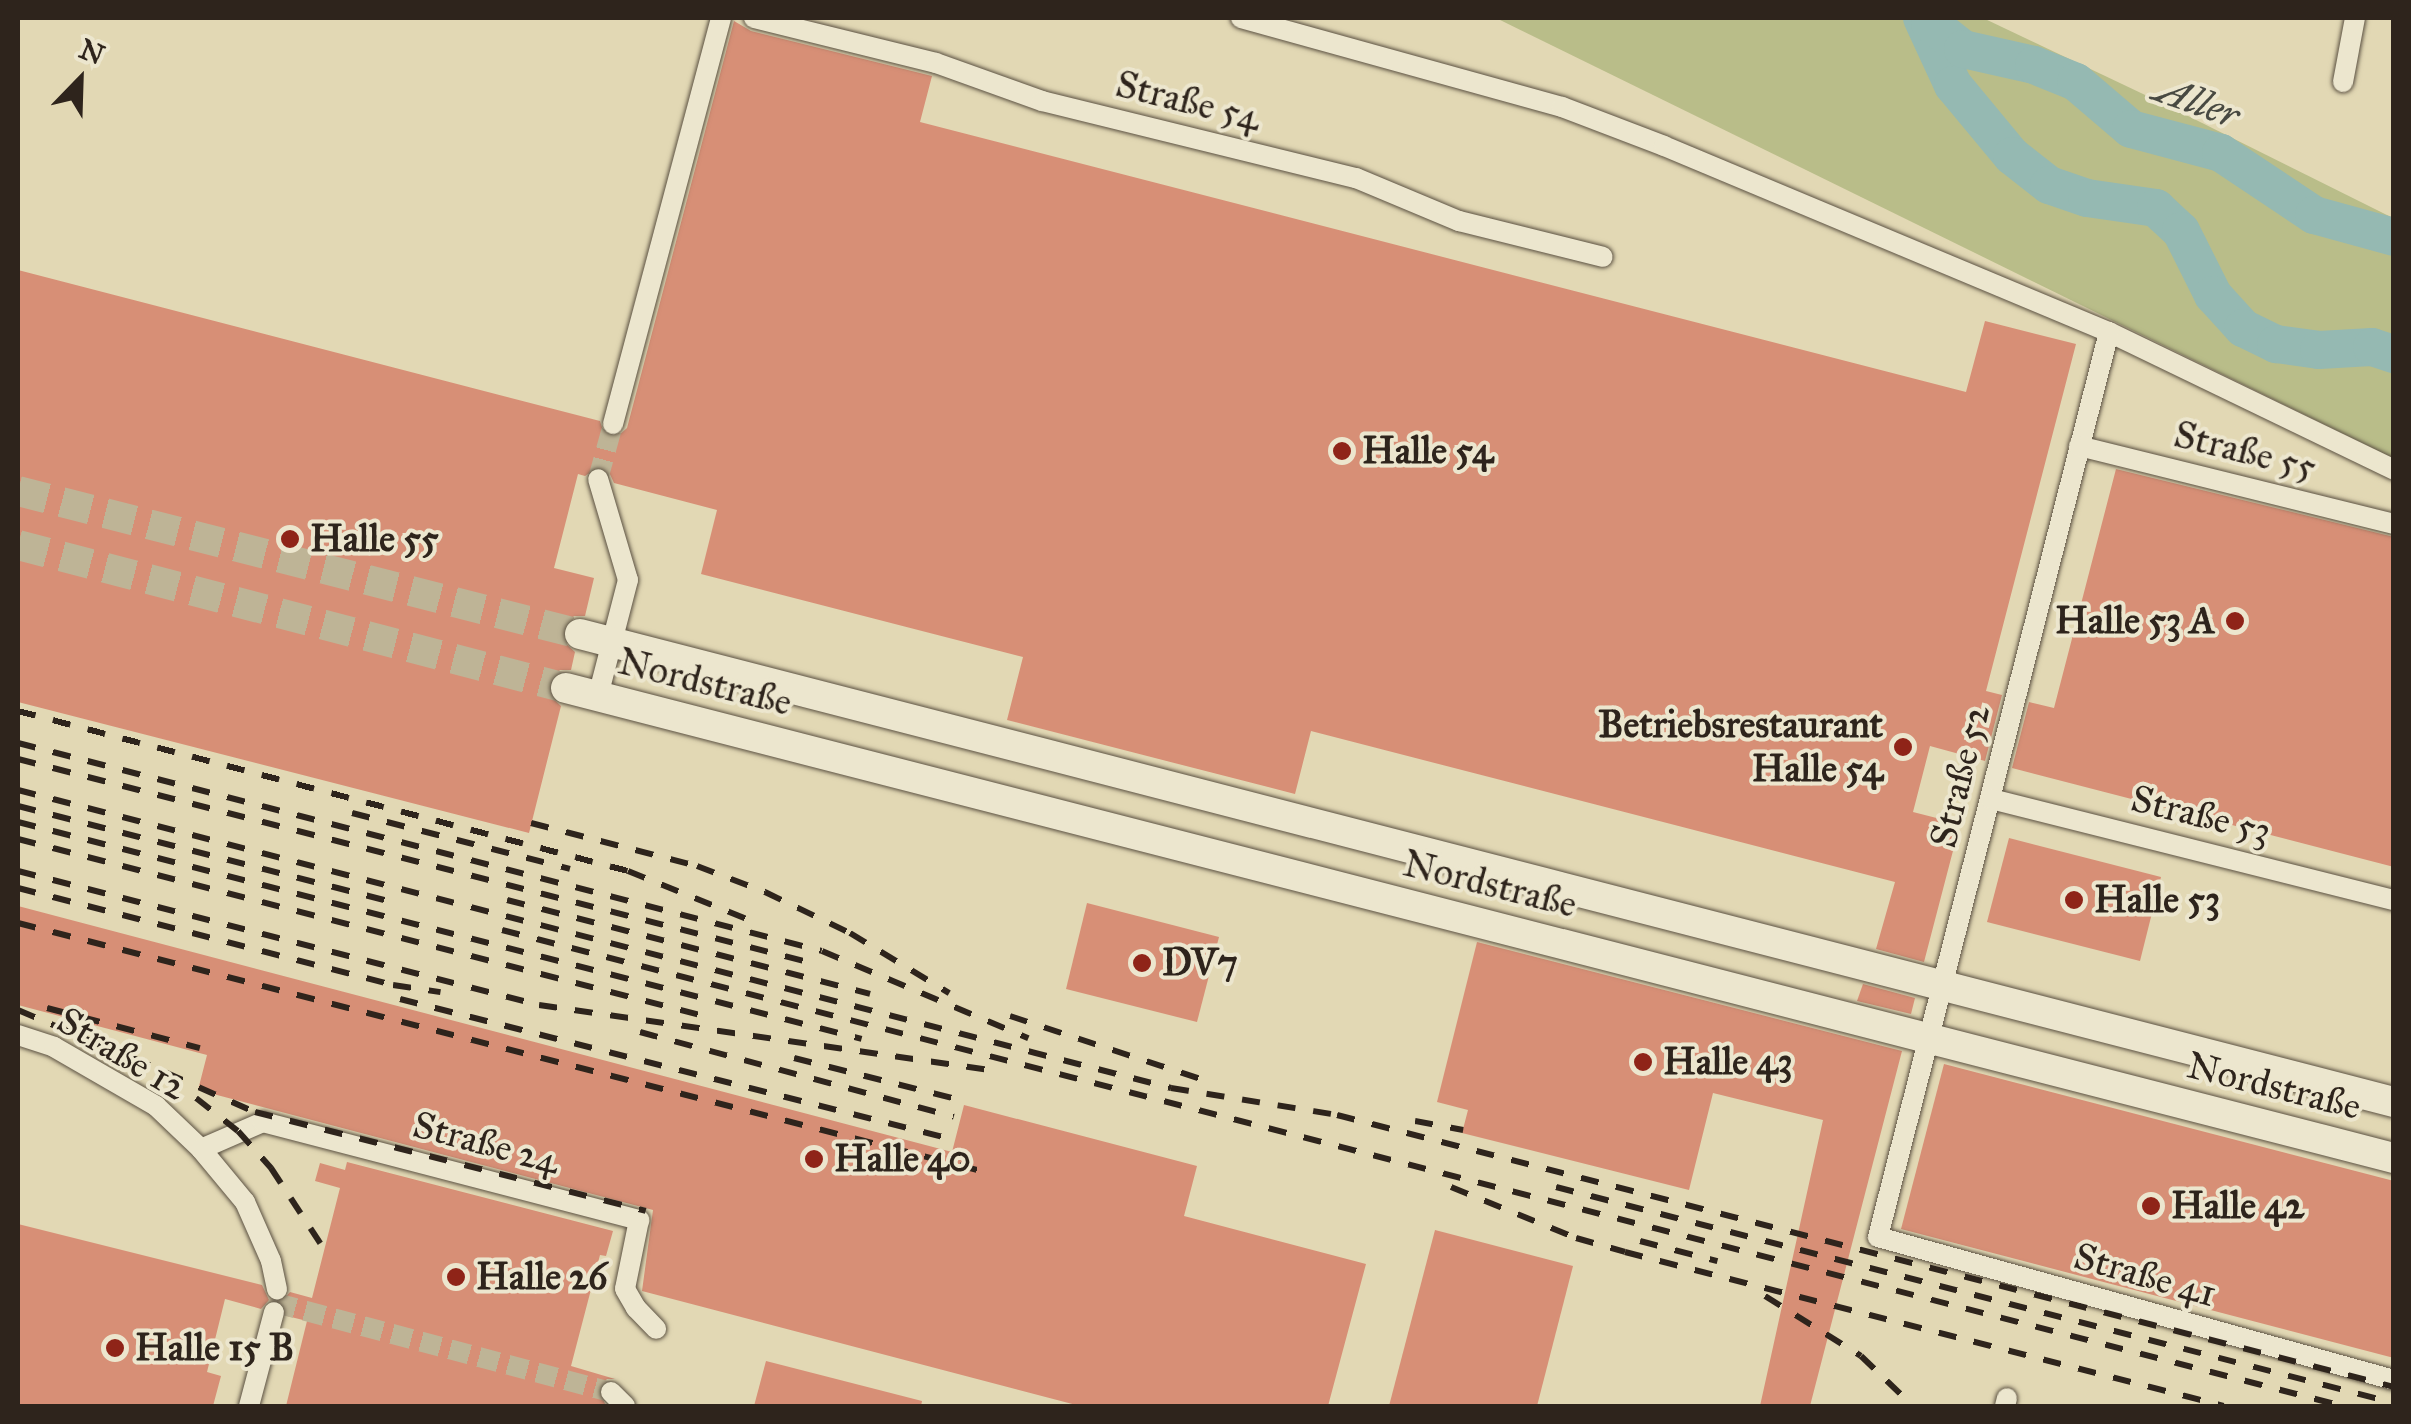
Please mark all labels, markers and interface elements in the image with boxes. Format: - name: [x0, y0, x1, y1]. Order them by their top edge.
- north arrow: [30, 30, 130, 130]
- text: N: [74, 31, 110, 73]
- street label: Straße 54: [1111, 61, 1265, 141]
- water label: Aller: [2148, 65, 2246, 139]
- street label: Straße 55: [2169, 411, 2321, 491]
- place label: Halle 54: [1362, 428, 1493, 474]
- marker: Halle 54: [1331, 440, 1353, 462]
- place label: Halle 55: [310, 516, 439, 562]
- marker: Halle 55: [279, 528, 301, 550]
- place label: Halle 53 A: [2055, 598, 2215, 644]
- marker: Halle 53 A: [2224, 610, 2246, 632]
- street label: Nordstraße: [614, 638, 796, 726]
- street label: Straße 52: [1920, 700, 2000, 852]
- place label: Betriebsrestaurant Halle 54: [1598, 702, 1883, 792]
- marker: Betriebsrestaurant Halle 54: [1892, 736, 1914, 758]
- street label: Straße 53: [2127, 776, 2275, 854]
- street label: Nordstraße: [1399, 840, 1581, 928]
- place label: Halle 53: [2094, 877, 2220, 923]
- marker: Halle 53: [2063, 889, 2085, 911]
- place label: DV7: [1162, 940, 1238, 986]
- marker: DV7: [1131, 952, 1153, 974]
- street label: Straße 12: [49, 998, 195, 1110]
- place label: Halle 43: [1663, 1039, 1793, 1085]
- street label: Nordstraße: [2183, 1042, 2365, 1130]
- marker: Halle 43: [1632, 1051, 1654, 1073]
- street label: Straße 24: [408, 1102, 564, 1184]
- place label: Halle 40: [834, 1136, 971, 1182]
- marker: Halle 40: [803, 1148, 825, 1170]
- place label: Halle 42: [2171, 1183, 2304, 1229]
- marker: Halle 42: [2140, 1195, 2162, 1217]
- street label: Straße 41: [2069, 1233, 2221, 1317]
- place label: Halle 26: [476, 1254, 608, 1300]
- marker: Halle 26: [445, 1266, 467, 1288]
- place label: Halle 15 B: [135, 1325, 294, 1371]
- marker: Halle 15 B: [104, 1337, 126, 1359]

